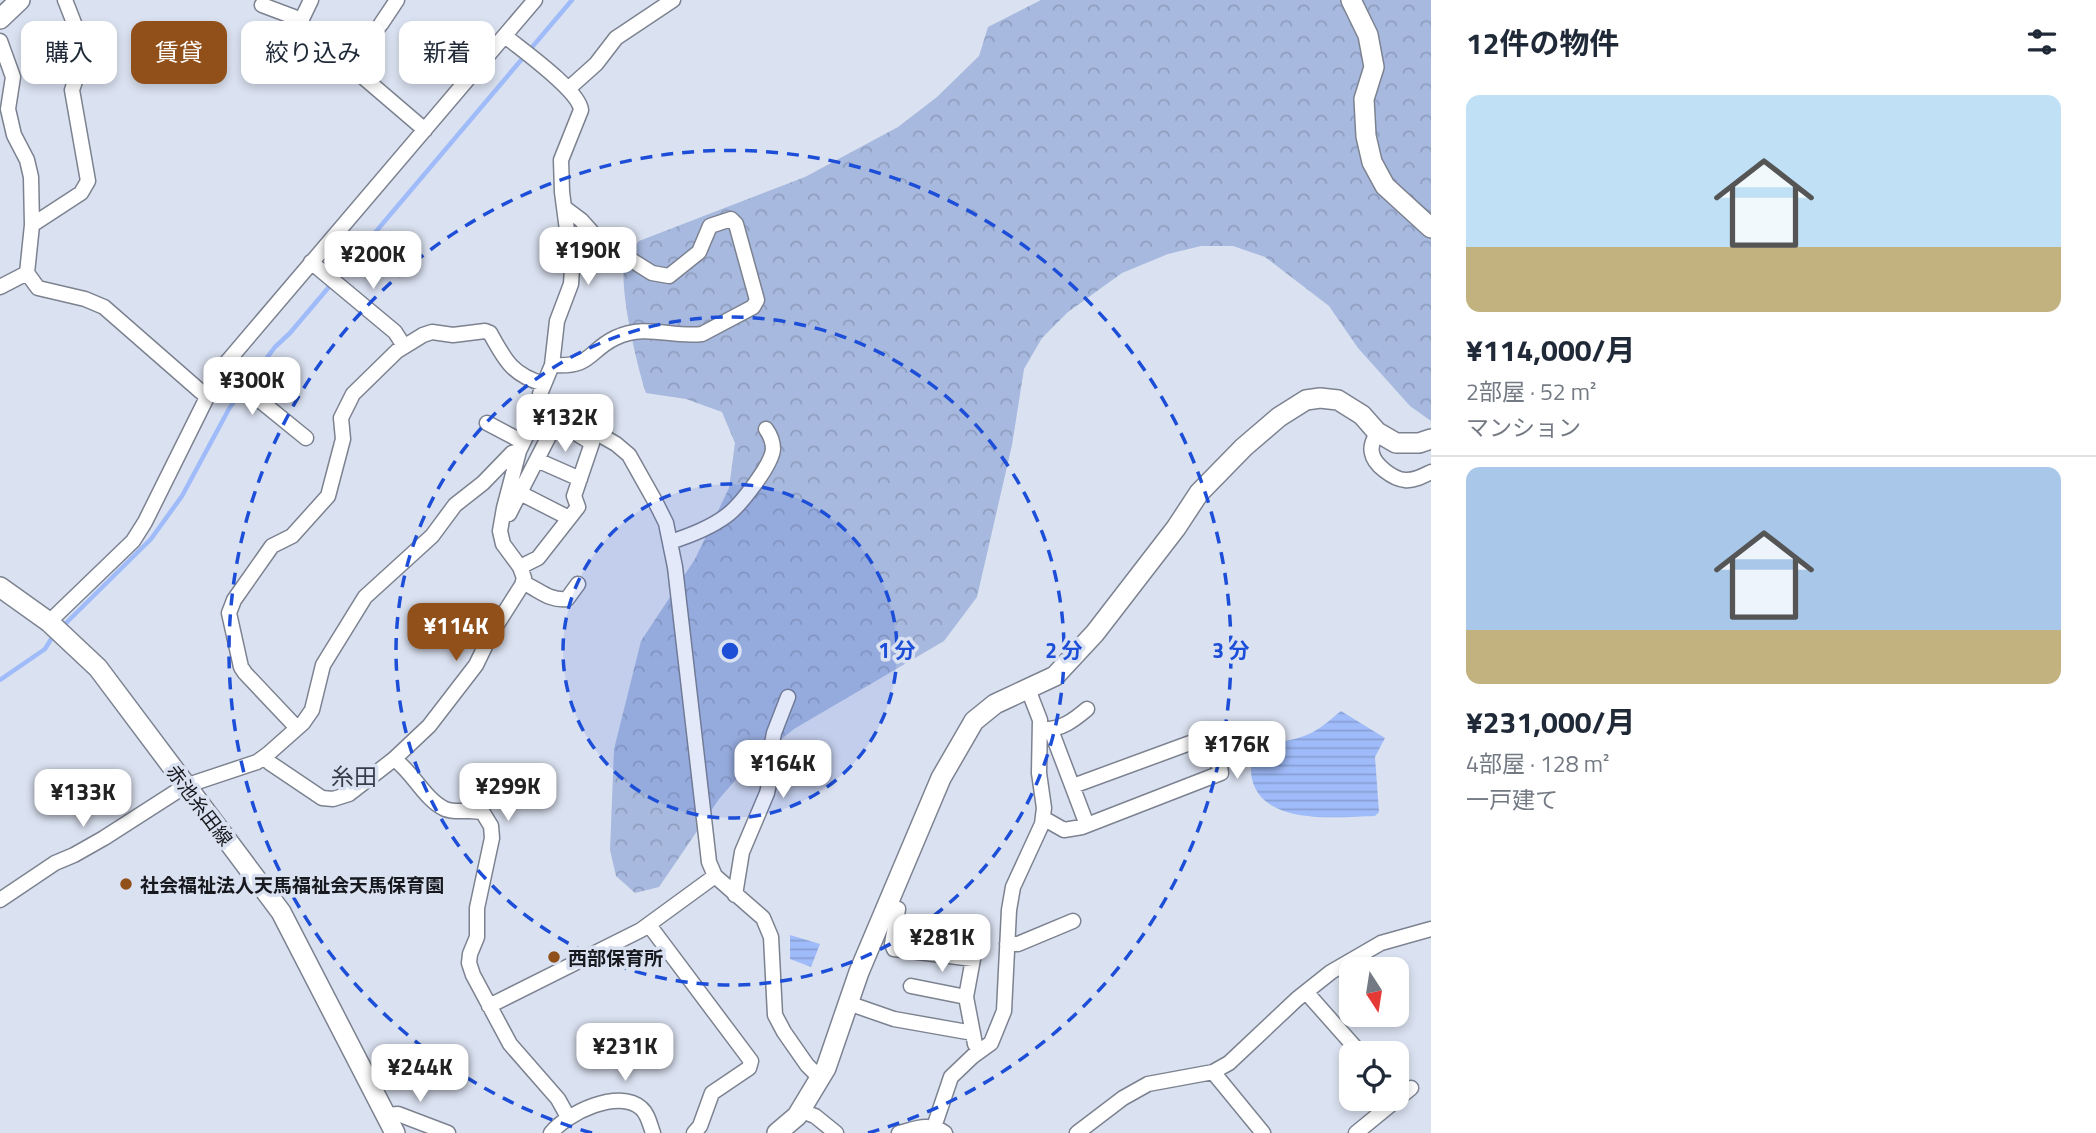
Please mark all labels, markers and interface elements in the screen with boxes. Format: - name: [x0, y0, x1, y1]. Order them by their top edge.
- text: 12件の物件: [1466, 20, 1620, 66]
- chip: 購入: [21, 21, 117, 84]
- chip: 賃貸: [131, 21, 227, 84]
- chip: 絞り込み: [241, 21, 385, 84]
- chip: 新着: [399, 21, 495, 84]
- icon: filters: [2023, 23, 2061, 61]
- icon: home: [1701, 140, 1827, 266]
- pin: ¥190K: [539, 228, 637, 287]
- pin: ¥200K: [324, 232, 422, 291]
- text: ¥190K: [555, 232, 621, 267]
- text: ¥200K: [340, 236, 406, 271]
- text: ¥114,000/月: [1466, 327, 1635, 373]
- pin: ¥300K: [203, 358, 301, 417]
- text: ¥300K: [219, 362, 285, 397]
- text: 2部屋 · 52 m²: [1466, 374, 1596, 409]
- pin: ¥132K: [516, 394, 614, 454]
- text: ¥132K: [532, 399, 598, 434]
- text: マンション: [1466, 410, 1581, 445]
- icon: home: [1701, 512, 1827, 638]
- pin: ¥114K: [407, 604, 505, 663]
- text: ¥114K: [423, 608, 489, 643]
- text: 1 分: [878, 634, 916, 666]
- text: 2 分: [1045, 634, 1083, 666]
- text: 3 分: [1212, 634, 1250, 666]
- centre of rings: [718, 639, 742, 663]
- text: ¥231,000/月: [1466, 699, 1635, 745]
- pin: ¥176K: [1188, 722, 1286, 781]
- text: ¥176K: [1204, 726, 1270, 761]
- pin: ¥164K: [734, 740, 832, 800]
- text: ¥164K: [750, 745, 816, 780]
- text: 4部屋 · 128 m²: [1466, 746, 1609, 781]
- street label: 赤池糸田線: [160, 758, 240, 852]
- district label: 糸田: [331, 759, 377, 794]
- pin: ¥299K: [459, 764, 557, 823]
- text: ¥299K: [475, 768, 541, 803]
- pin: ¥133K: [34, 770, 132, 829]
- text: ¥133K: [50, 774, 116, 809]
- text: 一戸建て: [1466, 782, 1558, 817]
- place label: 社会福祉法人天馬福祉会天馬保育園: [140, 870, 444, 899]
- marker: 社会福祉法人天馬福祉会天馬保育園: [118, 876, 134, 892]
- pin: ¥281K: [893, 914, 991, 974]
- text: ¥281K: [909, 919, 975, 954]
- place label: 西部保育所: [568, 943, 663, 972]
- marker: 西部保育所: [546, 949, 562, 965]
- north arrow: [1339, 957, 1409, 1027]
- map controls: [1339, 957, 1409, 1111]
- pin: ¥231K: [576, 1024, 674, 1083]
- text: ¥231K: [592, 1028, 658, 1063]
- button: locate: [1339, 1041, 1409, 1111]
- pin: ¥244K: [371, 1044, 469, 1104]
- text: ¥244K: [387, 1049, 453, 1084]

